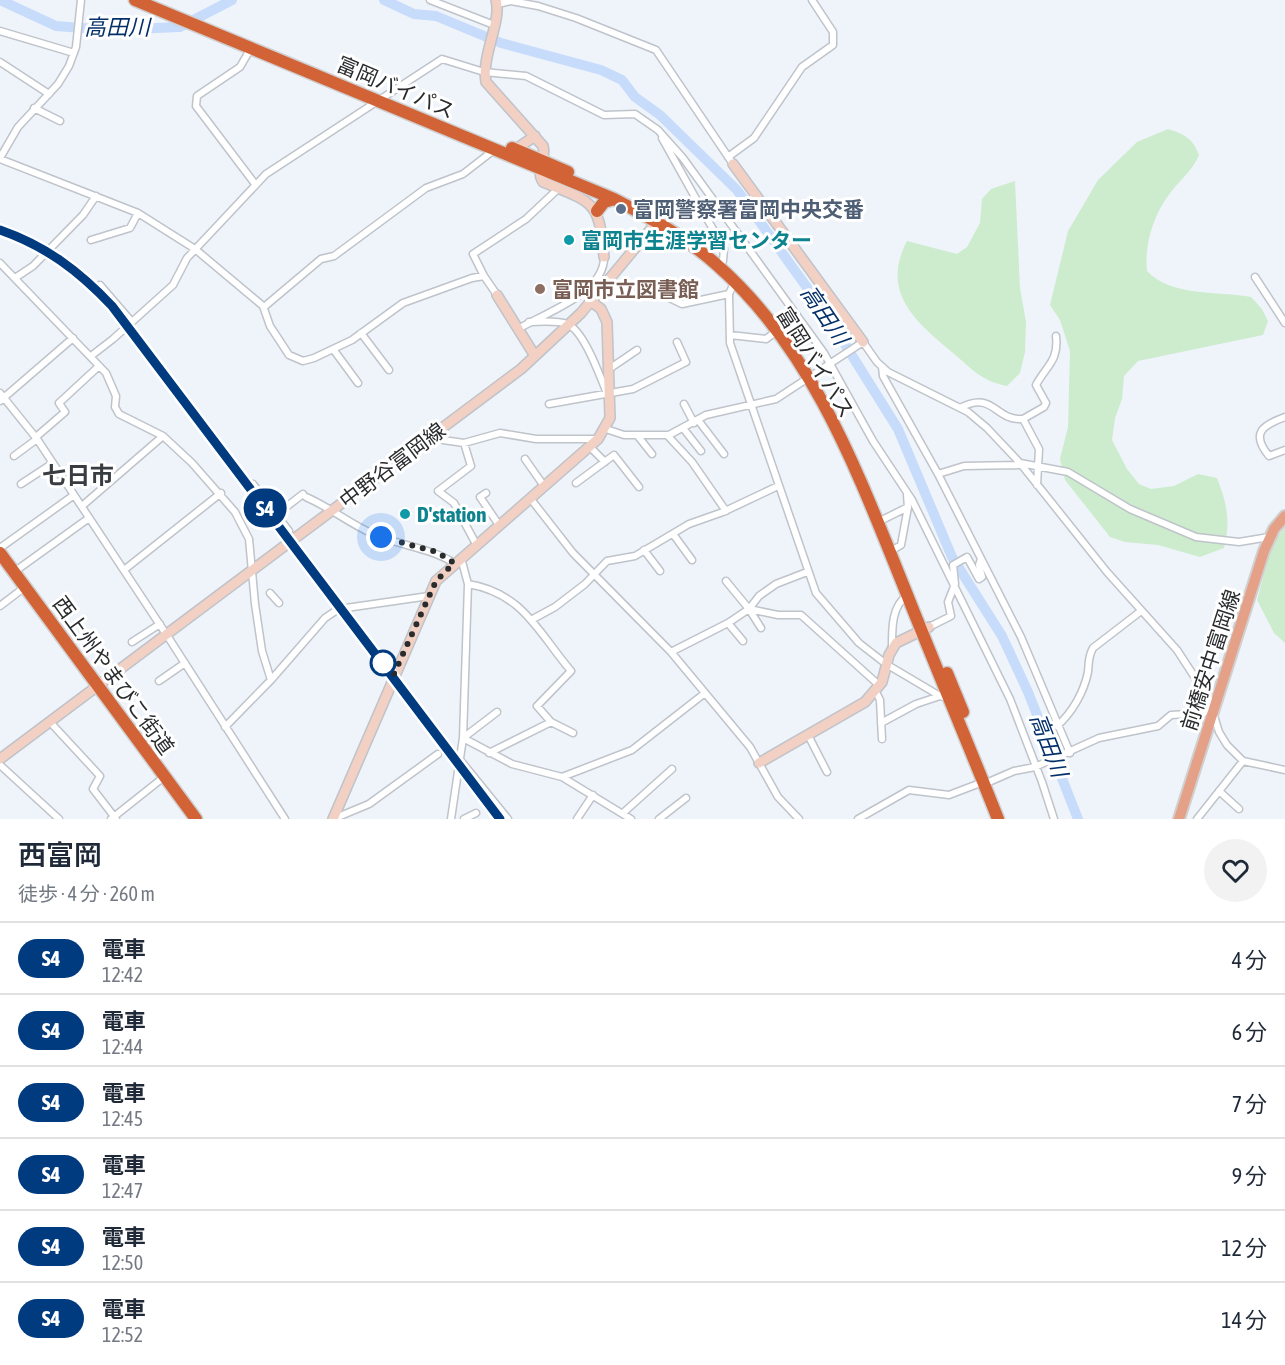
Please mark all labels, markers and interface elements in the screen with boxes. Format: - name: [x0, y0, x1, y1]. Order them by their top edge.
- water label: 高田川: [84, 14, 152, 40]
- street label: 富岡バイパス: [334, 51, 458, 123]
- place label: 富岡警察署富岡中央交番: [633, 197, 864, 221]
- marker: 富岡警察署富岡中央交番: [614, 202, 628, 216]
- place label: 富岡市生涯学習センター: [581, 228, 812, 252]
- marker: 富岡市生涯学習センター: [562, 233, 576, 247]
- place label: 富岡市立図書館: [552, 277, 699, 301]
- water label: 高田川: [796, 280, 855, 351]
- marker: 富岡市立図書館: [533, 282, 547, 296]
- street label: 富岡バイパス: [773, 302, 859, 422]
- street label: 中野谷富岡線: [334, 418, 450, 512]
- district label: 七日市: [42, 462, 114, 489]
- line badge: S4: [238, 488, 292, 528]
- text: S4: [256, 496, 274, 520]
- place label: D'station: [417, 502, 486, 526]
- marker: D'station: [398, 507, 412, 521]
- your location: [366, 522, 396, 552]
- street label: 前橋安中富岡線: [1176, 586, 1244, 734]
- street label: 西上州やまびこ街道: [49, 591, 179, 759]
- unlabelled marker: [370, 650, 396, 676]
- water label: 高田川: [1025, 710, 1074, 782]
- text: 西富岡: [18, 839, 102, 871]
- button: heart: [1204, 839, 1267, 902]
- text: 徒歩 · 4 分 · 260 m: [18, 882, 155, 905]
- text: 電車: [102, 936, 146, 962]
- text: S4: [42, 946, 60, 970]
- text: 4 分: [1232, 947, 1267, 973]
- text: 12:42: [102, 963, 143, 986]
- text: 電車: [102, 1008, 146, 1034]
- text: S4: [42, 1018, 60, 1042]
- text: 6 分: [1232, 1019, 1267, 1045]
- text: 12:44: [102, 1035, 143, 1058]
- text: 電車: [102, 1080, 146, 1106]
- text: S4: [42, 1090, 60, 1114]
- text: 7 分: [1232, 1091, 1267, 1117]
- text: 12:45: [102, 1107, 143, 1130]
- text: 電車: [102, 1152, 146, 1178]
- text: S4: [42, 1162, 60, 1186]
- text: 9 分: [1232, 1163, 1267, 1189]
- text: 12:47: [102, 1179, 143, 1202]
- text: 電車: [102, 1224, 146, 1250]
- text: S4: [42, 1234, 60, 1258]
- text: 12 分: [1221, 1235, 1267, 1261]
- text: 12:50: [102, 1251, 143, 1274]
- text: 電車: [102, 1296, 146, 1322]
- text: S4: [42, 1306, 60, 1330]
- text: 14 分: [1221, 1307, 1267, 1333]
- text: 12:52: [102, 1323, 143, 1346]

